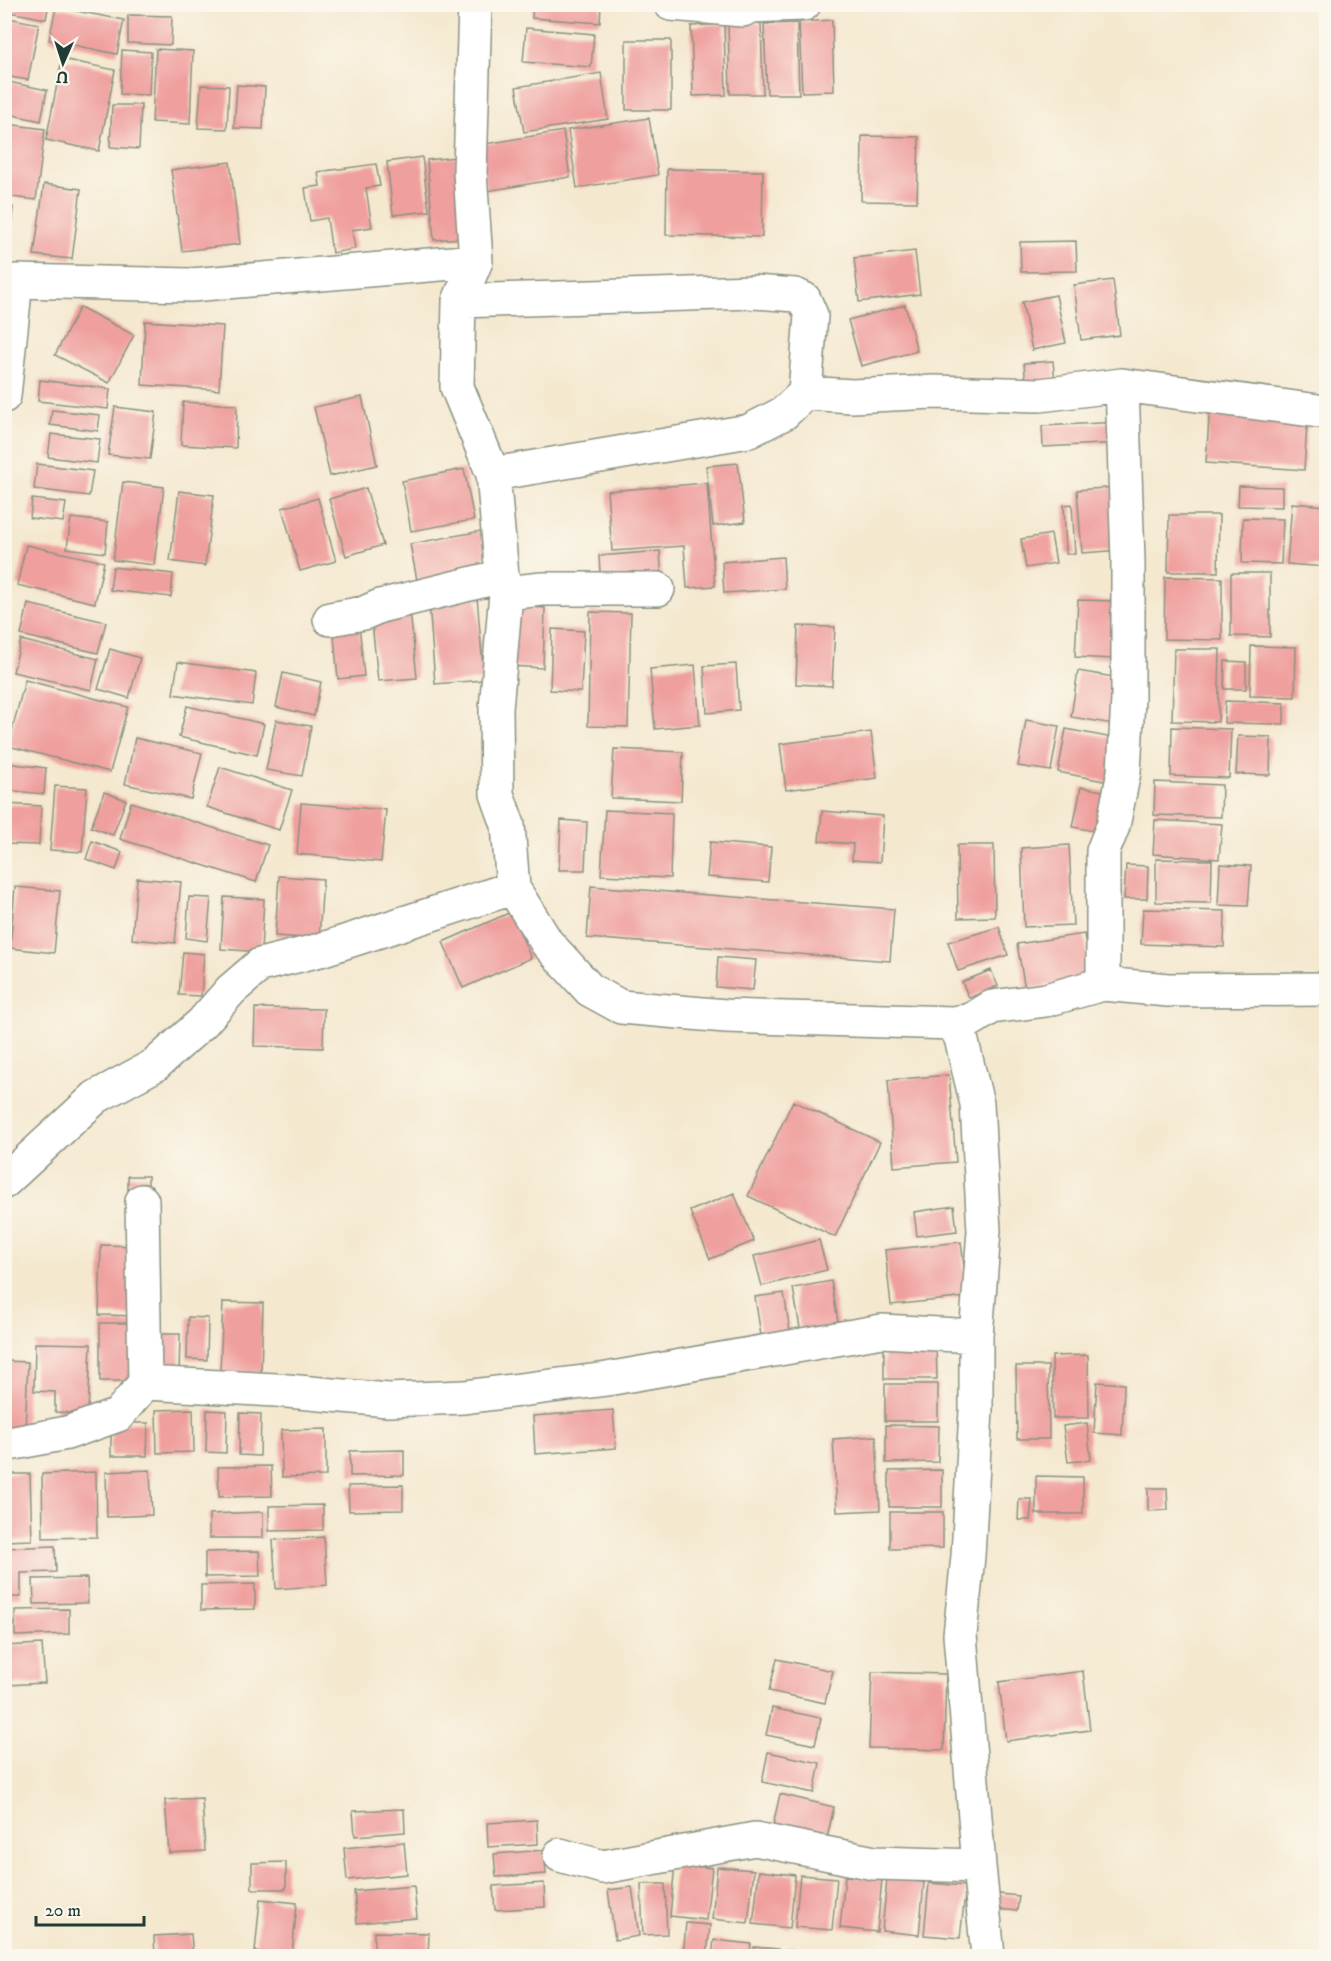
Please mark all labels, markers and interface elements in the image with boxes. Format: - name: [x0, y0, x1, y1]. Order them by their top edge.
- north arrow: [33, 33, 93, 93]
- text: U: [55, 67, 69, 87]
- scale bar: [36, 1889, 144, 1927]
- text: 20 m: [45, 1900, 81, 1922]

